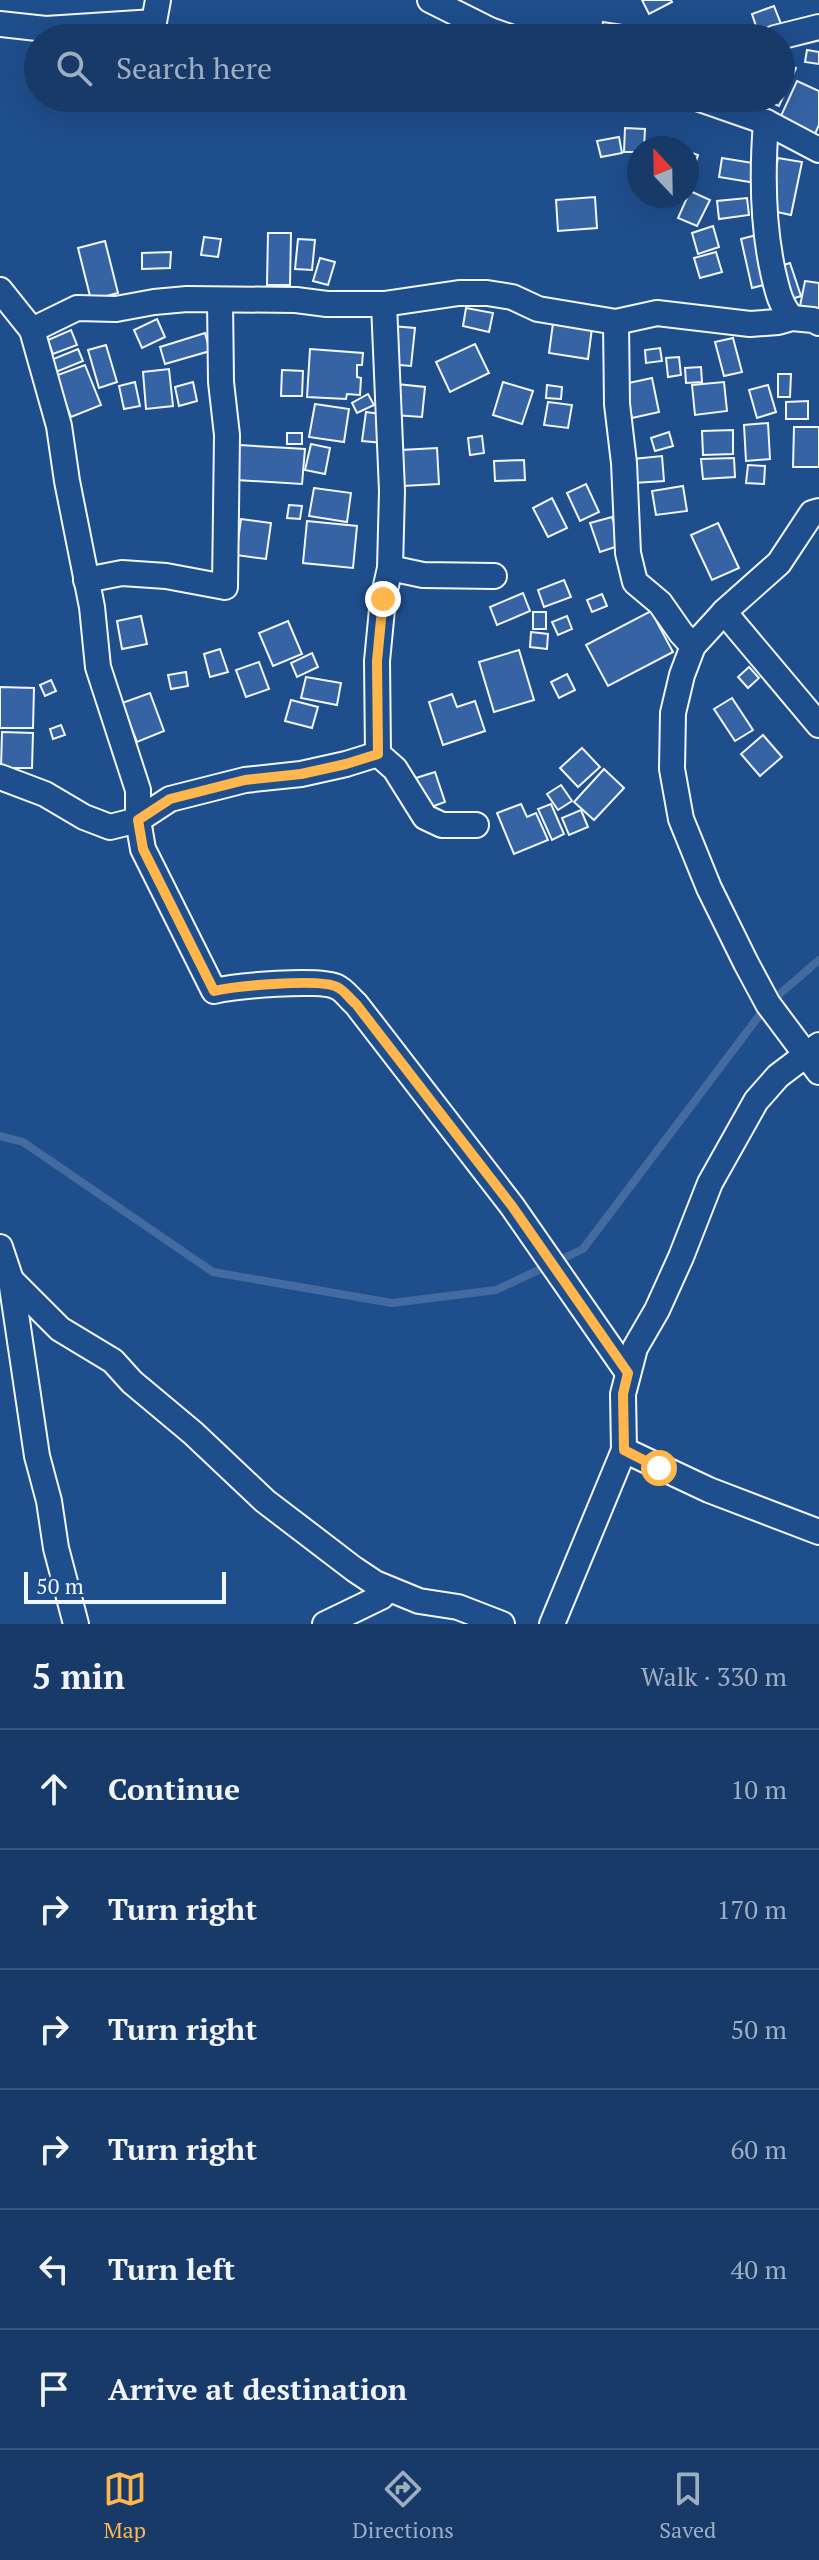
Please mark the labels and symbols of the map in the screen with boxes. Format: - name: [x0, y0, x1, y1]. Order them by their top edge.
- north arrow: [627, 136, 699, 208]
- route end: [365, 581, 401, 617]
- route start: [641, 1450, 677, 1486]
- scale bar: [24, 1568, 226, 1604]

